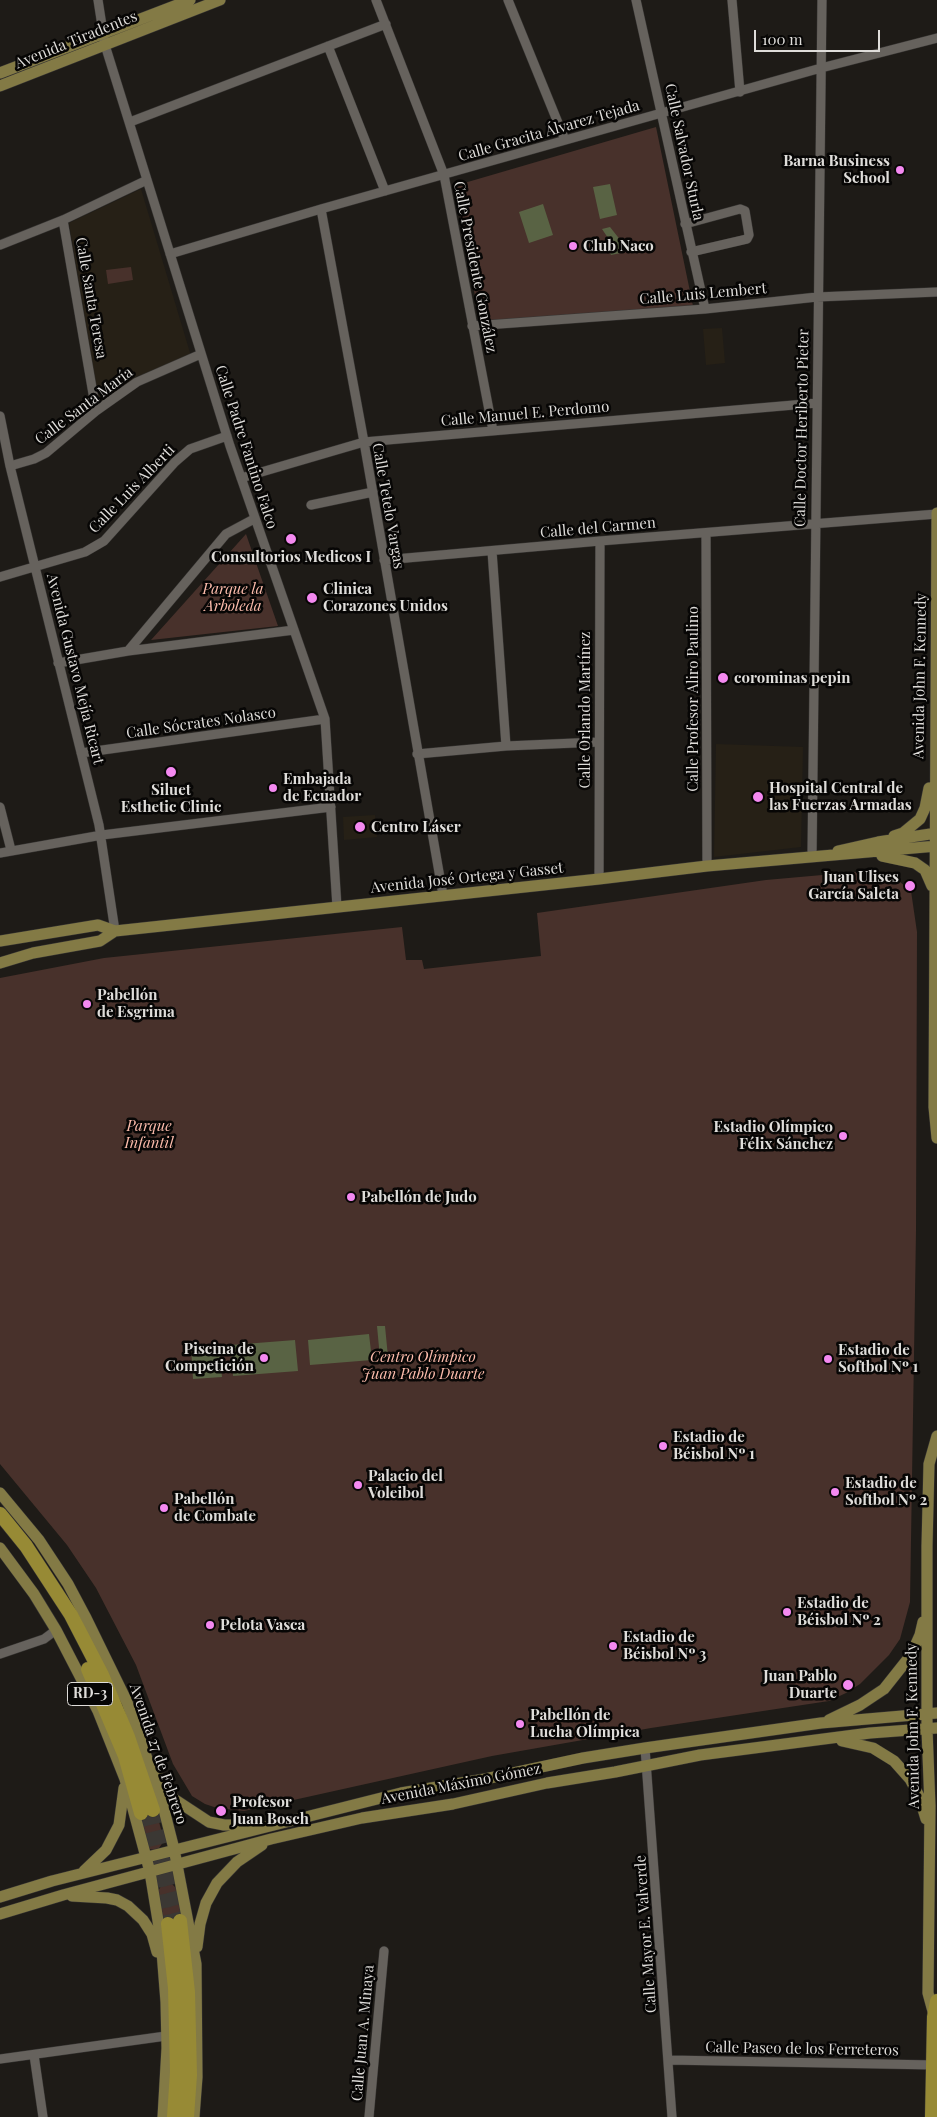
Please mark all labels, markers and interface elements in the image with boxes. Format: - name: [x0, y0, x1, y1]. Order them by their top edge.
- street label: Avenida Tiradentes: [12, 7, 140, 73]
- scale bar: [757, 20, 883, 52]
- text: 100 m: [762, 29, 803, 49]
- street label: Calle Salvador Sturla: [661, 82, 707, 222]
- street label: Calle Gracita Álvarez Tejada: [456, 96, 642, 166]
- place label: Barna Business School: [783, 152, 890, 187]
- marker: Barna Business School: [894, 164, 906, 176]
- street label: Calle Presidente González: [450, 180, 500, 354]
- street label: Calle Santa Teresa: [71, 236, 111, 360]
- place label: Club Naco: [583, 237, 654, 255]
- marker: Club Naco: [567, 240, 579, 252]
- street label: Calle Luis Lembert: [639, 279, 767, 309]
- street label: Calle Doctor Heriberto Pieter: [791, 329, 813, 527]
- street label: Calle Santa María: [32, 363, 136, 449]
- street label: Calle Padre Fantino Falco: [211, 363, 281, 531]
- street label: Calle Manuel E. Perdomo: [440, 398, 610, 430]
- street label: Calle Luis Alberti: [85, 441, 179, 537]
- street label: Calle Tetelo Vargas: [368, 442, 408, 570]
- street label: Calle del Carmen: [539, 514, 657, 542]
- marker: Consultorios Medicos I: [284, 532, 298, 546]
- place label: Consultorios Medicos I: [211, 548, 371, 566]
- street label: Avenida Gustavo Mejía Ricart: [43, 572, 107, 766]
- park label: Parque la Arboleda: [203, 580, 263, 615]
- place label: Clinica Corazones Unidos: [323, 580, 448, 615]
- marker: Clinica Corazones Unidos: [305, 591, 319, 605]
- street label: Avenida John F. Kennedy: [910, 593, 930, 759]
- street label: Calle Profesor Aliro Paulino: [684, 606, 702, 792]
- street label: Calle Orlando Martínez: [576, 632, 594, 788]
- place label: corominas pepin: [734, 669, 850, 687]
- marker: corominas pepin: [716, 671, 730, 685]
- street label: Calle Sócrates Nolasco: [125, 704, 277, 742]
- marker: Siluet Esthetic Clinic: [164, 765, 178, 779]
- place label: Embajada de Ecuador: [283, 770, 361, 805]
- place label: Hospital Central de las Fuerzas Armadas: [769, 779, 912, 814]
- place label: Siluet Esthetic Clinic: [121, 781, 221, 816]
- marker: Embajada de Ecuador: [267, 782, 279, 794]
- marker: Hospital Central de las Fuerzas Armadas: [751, 790, 765, 804]
- place label: Centro Láser: [371, 818, 461, 836]
- marker: Centro Láser: [353, 820, 367, 834]
- street label: Avenida José Ortega y Gasset: [370, 859, 564, 897]
- place label: Juan Ulises García Saleta: [808, 868, 899, 903]
- marker: Juan Ulises García Saleta: [903, 879, 917, 893]
- place label: Pabellón de Esgrima: [97, 986, 175, 1021]
- marker: Pabellón de Esgrima: [81, 998, 93, 1010]
- park label: Parque Infantil: [124, 1117, 174, 1152]
- place label: Estadio Olímpico Félix Sánchez: [714, 1118, 833, 1153]
- marker: Estadio Olímpico Félix Sánchez: [837, 1130, 849, 1142]
- place label: Pabellón de Judo: [361, 1188, 477, 1206]
- marker: Pabellón de Judo: [345, 1191, 357, 1203]
- place label: Piscina de Competición: [165, 1340, 254, 1375]
- place label: Estadio de Softbol Nº 1: [838, 1341, 918, 1376]
- park label: Centro Olímpico Juan Pablo Duarte: [362, 1348, 484, 1383]
- marker: Piscina de Competición: [258, 1352, 270, 1364]
- marker: Estadio de Softbol Nº 1: [822, 1353, 834, 1365]
- place label: Estadio de Béisbol Nº 1: [673, 1428, 755, 1463]
- marker: Estadio de Béisbol Nº 1: [657, 1440, 669, 1452]
- place label: Palacio del Voleibol: [368, 1467, 443, 1502]
- place label: Estadio de Softbol Nº 2: [845, 1474, 927, 1509]
- marker: Palacio del Voleibol: [352, 1479, 364, 1491]
- marker: Estadio de Softbol Nº 2: [829, 1486, 841, 1498]
- place label: Pabellón de Combate: [174, 1490, 256, 1525]
- marker: Pabellón de Combate: [158, 1502, 170, 1514]
- place label: Estadio de Béisbol Nº 2: [797, 1594, 881, 1629]
- marker: Estadio de Béisbol Nº 2: [781, 1606, 793, 1618]
- place label: Pelota Vasca: [220, 1616, 305, 1634]
- marker: Pelota Vasca: [204, 1619, 216, 1631]
- place label: Estadio de Béisbol Nº 3: [623, 1628, 706, 1663]
- marker: Estadio de Béisbol Nº 3: [607, 1640, 619, 1652]
- street label: Avenida John F. Kennedy: [903, 1643, 923, 1809]
- place label: Juan Pablo Duarte: [763, 1667, 837, 1702]
- marker: Juan Pablo Duarte: [841, 1678, 855, 1692]
- street label: Avenida 27 de Febrero: [126, 1681, 190, 1827]
- road number: RD-3: [68, 1682, 112, 1706]
- place label: Pabellón de Lucha Olímpica: [530, 1706, 640, 1741]
- marker: Pabellón de Lucha Olímpica: [514, 1718, 526, 1730]
- street label: Avenida Máximo Gómez: [380, 1760, 542, 1808]
- place label: Profesor Juan Bosch: [232, 1793, 309, 1828]
- marker: Profesor Juan Bosch: [214, 1804, 228, 1818]
- street label: Calle Mayor E. Valverde: [631, 1854, 661, 2014]
- street label: Calle Juan A. Minaya: [348, 1964, 378, 2102]
- street label: Calle Paseo de los Ferreteros: [705, 2038, 899, 2060]

